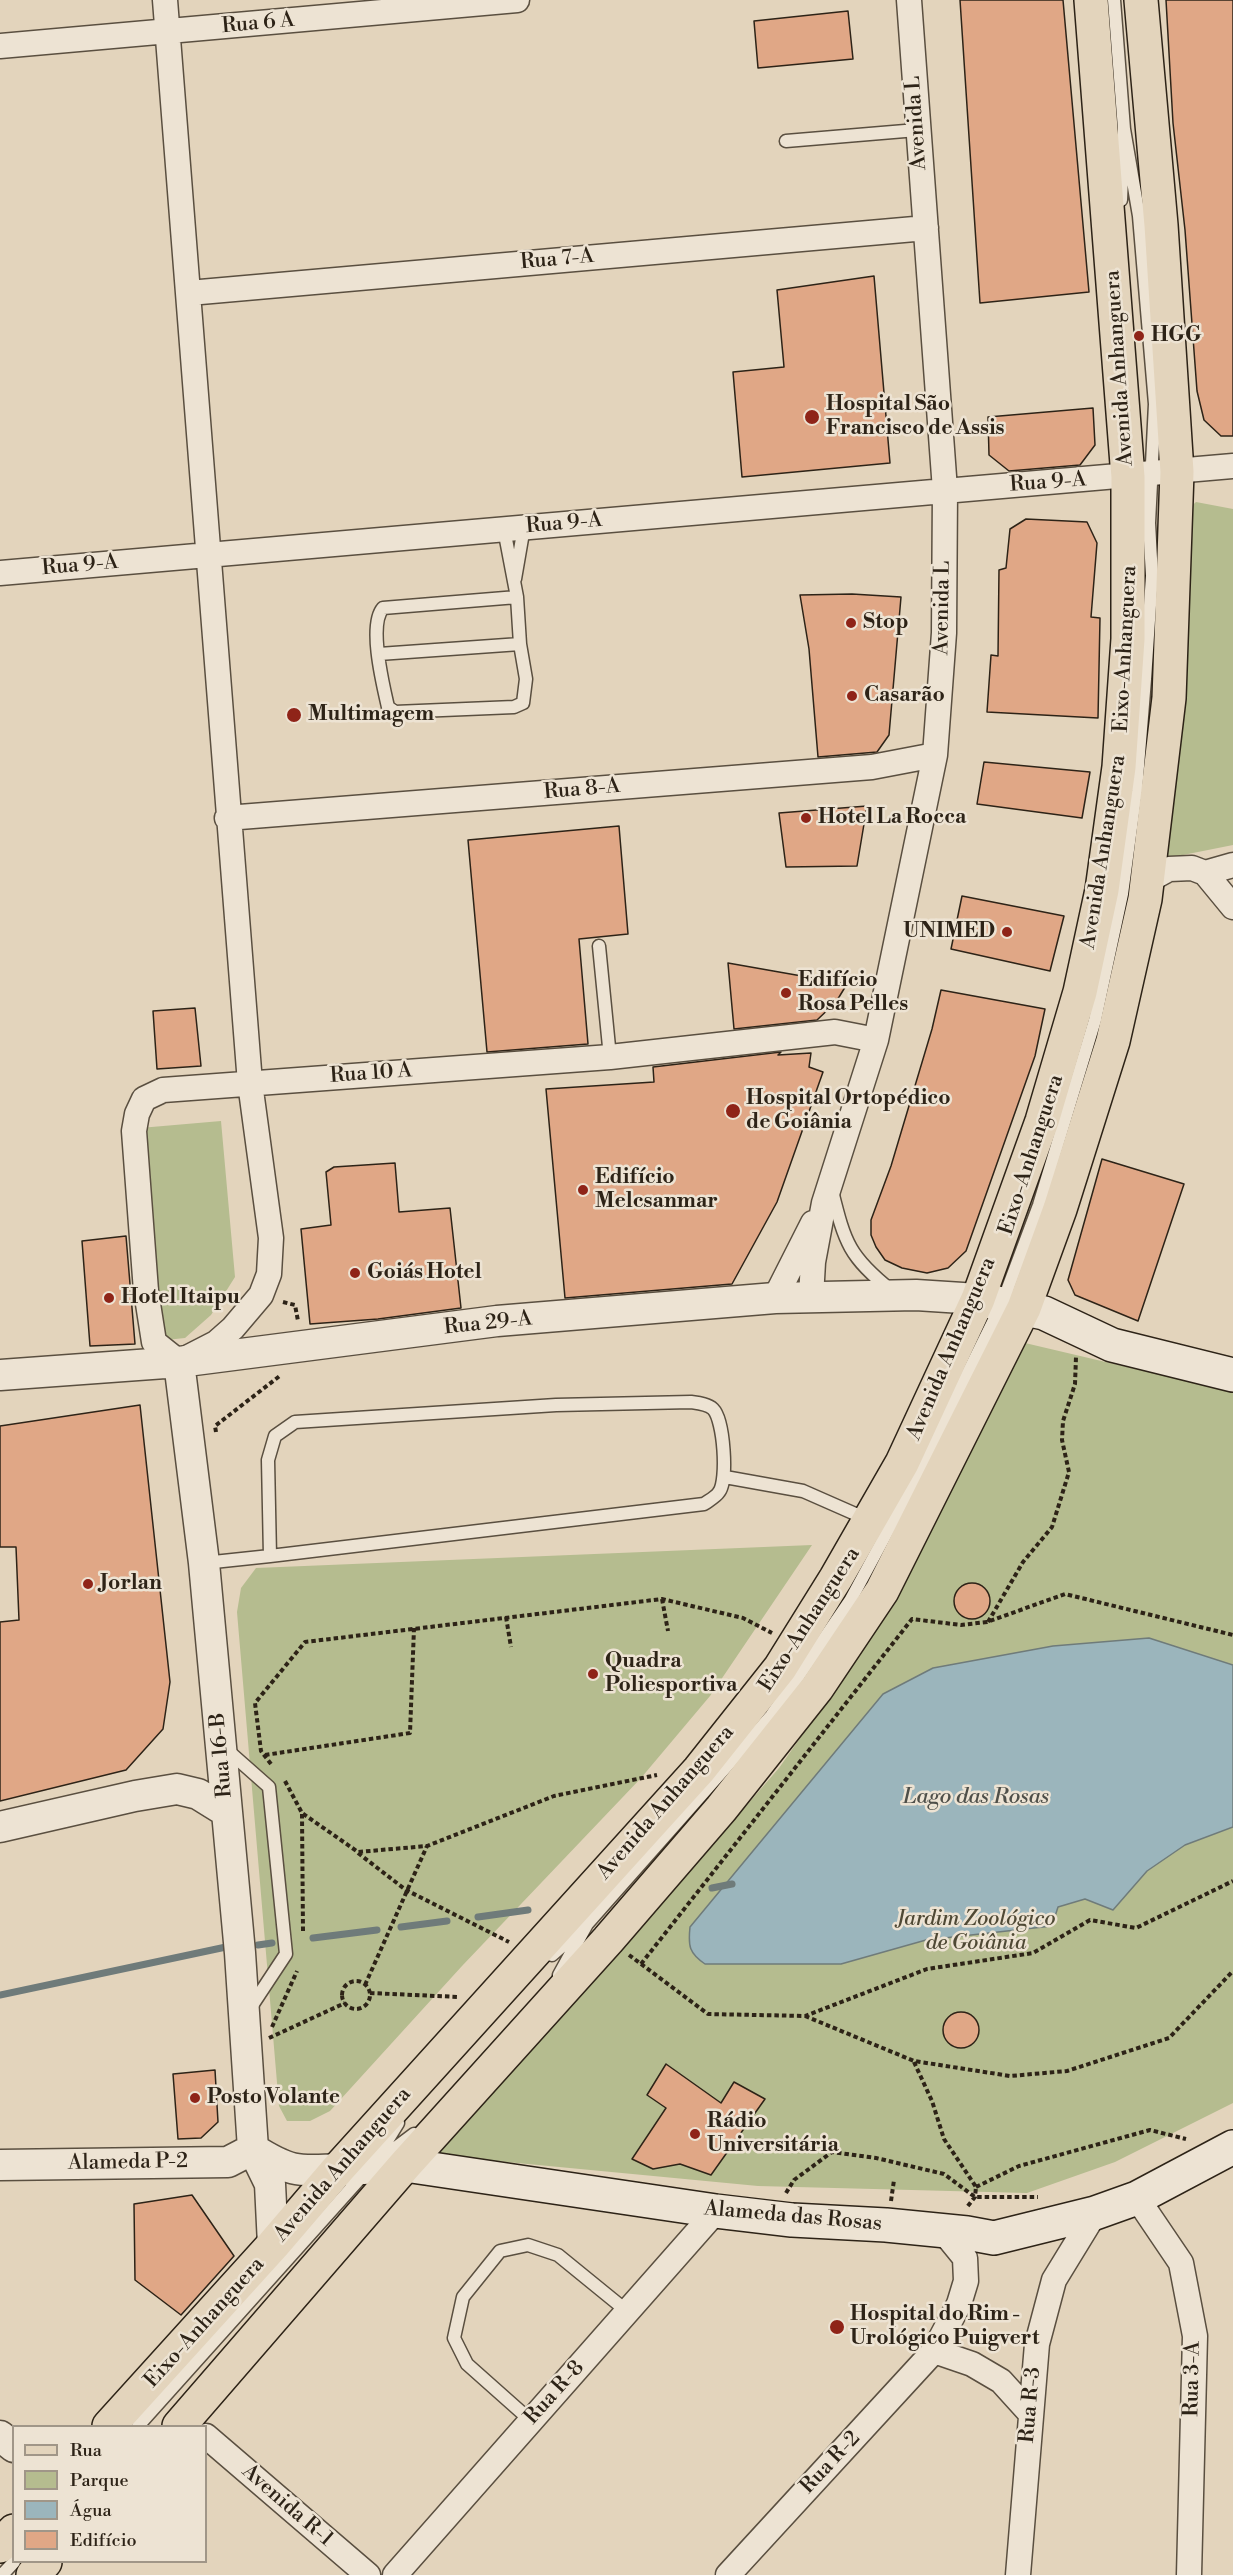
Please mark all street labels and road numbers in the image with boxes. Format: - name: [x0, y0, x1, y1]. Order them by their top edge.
- street label: Rua 6 A: [221, 8, 295, 40]
- street label: Avenida L: [901, 75, 933, 171]
- street label: Rua 7-A: [519, 244, 595, 276]
- street label: Avenida Anhanguera: [1101, 269, 1139, 467]
- street label: Rua 9-A: [1009, 468, 1087, 498]
- street label: Rua 9-A: [525, 508, 603, 540]
- street label: Rua 9-A: [41, 550, 119, 582]
- street label: Avenida L: [930, 561, 956, 655]
- street label: Eixo-Anhanguera: [1109, 565, 1143, 733]
- street label: Avenida Anhanguera: [1076, 753, 1132, 951]
- street label: Rua 8-A: [543, 774, 621, 806]
- street label: Rua 10 A: [329, 1059, 413, 1089]
- street label: Eixo-Anhanguera: [994, 1072, 1070, 1238]
- street label: Avenida Anhanguera: [902, 1254, 1002, 1444]
- street label: Rua 29-A: [443, 1307, 533, 1341]
- street label: Eixo-Anhanguera: [754, 1543, 866, 1697]
- street label: Rua 16-B: [206, 1711, 238, 1799]
- street label: Avenida Anhanguera: [592, 1721, 740, 1885]
- street label: Avenida Anhanguera: [269, 2083, 417, 2247]
- street label: Alameda P-2: [68, 2149, 188, 2177]
- street label: Alameda das Rosas: [703, 2197, 883, 2237]
- street label: Eixo-Anhanguera: [140, 2252, 270, 2394]
- street label: Rua 3-A: [1180, 2341, 1206, 2417]
- street label: Rua R-8: [520, 2356, 590, 2430]
- street label: Rua R-3: [1015, 2366, 1047, 2444]
- street label: Rua R-2: [796, 2426, 866, 2500]
- street label: Avenida R-1: [236, 2460, 338, 2552]

